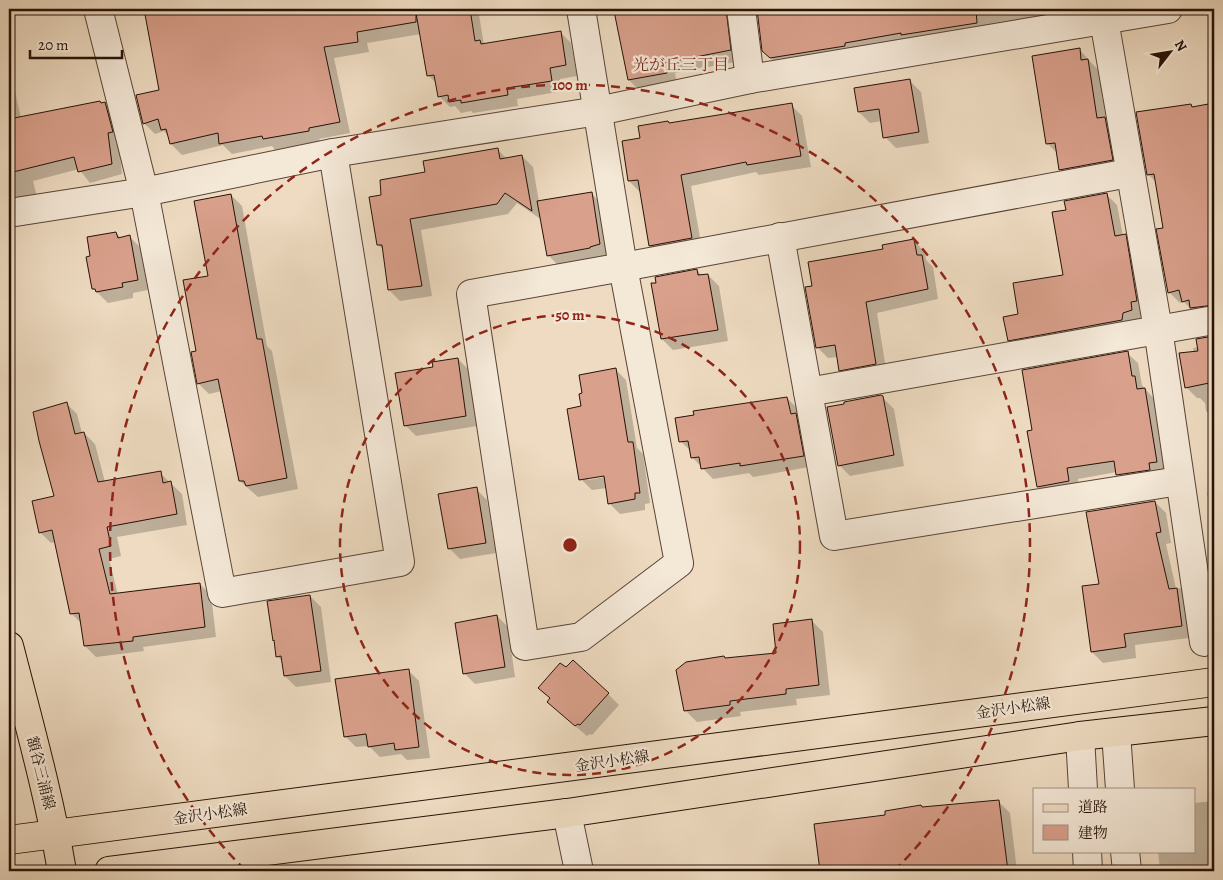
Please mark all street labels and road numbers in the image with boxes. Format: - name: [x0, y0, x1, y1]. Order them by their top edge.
- street label: 金沢小松線: [974, 693, 1052, 723]
- street label: 額谷三浦線: [22, 734, 60, 812]
- street label: 金沢小松線: [573, 746, 651, 776]
- street label: 金沢小松線: [171, 799, 249, 829]

